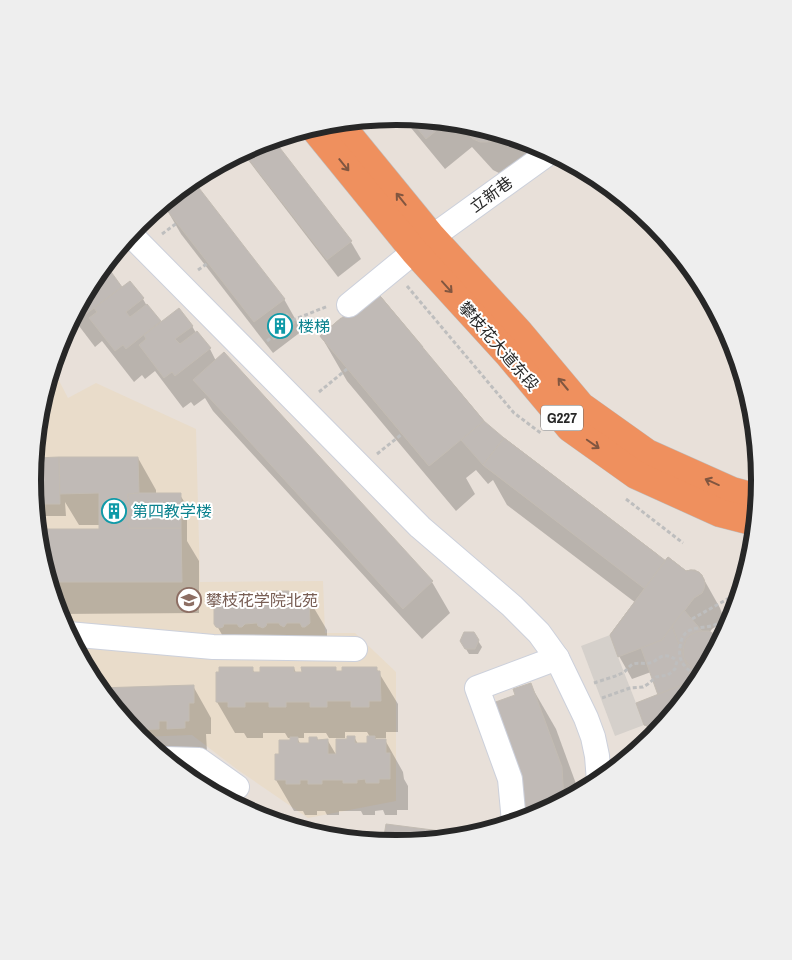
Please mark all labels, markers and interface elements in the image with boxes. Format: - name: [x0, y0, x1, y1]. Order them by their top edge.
- one-way arrow: [338, 158, 349, 171]
- street label: 立新巷: [465, 171, 517, 217]
- one-way arrow: [395, 193, 406, 206]
- one-way arrow: [441, 281, 453, 294]
- street label: 攀枝花大道东段: [454, 297, 544, 395]
- building icon: 楼梯: [267, 313, 293, 339]
- place label: 楼梯: [298, 315, 330, 337]
- one-way arrow: [557, 378, 569, 391]
- road number: G227: [541, 406, 583, 430]
- one-way arrow: [586, 439, 600, 449]
- one-way arrow: [705, 476, 720, 486]
- building icon: 第四教学楼: [101, 498, 127, 524]
- place label: 第四教学楼: [132, 500, 212, 522]
- school or university icon: 攀枝花学院北苑: [176, 587, 202, 613]
- place label: 攀枝花学院北苑: [206, 589, 318, 611]

